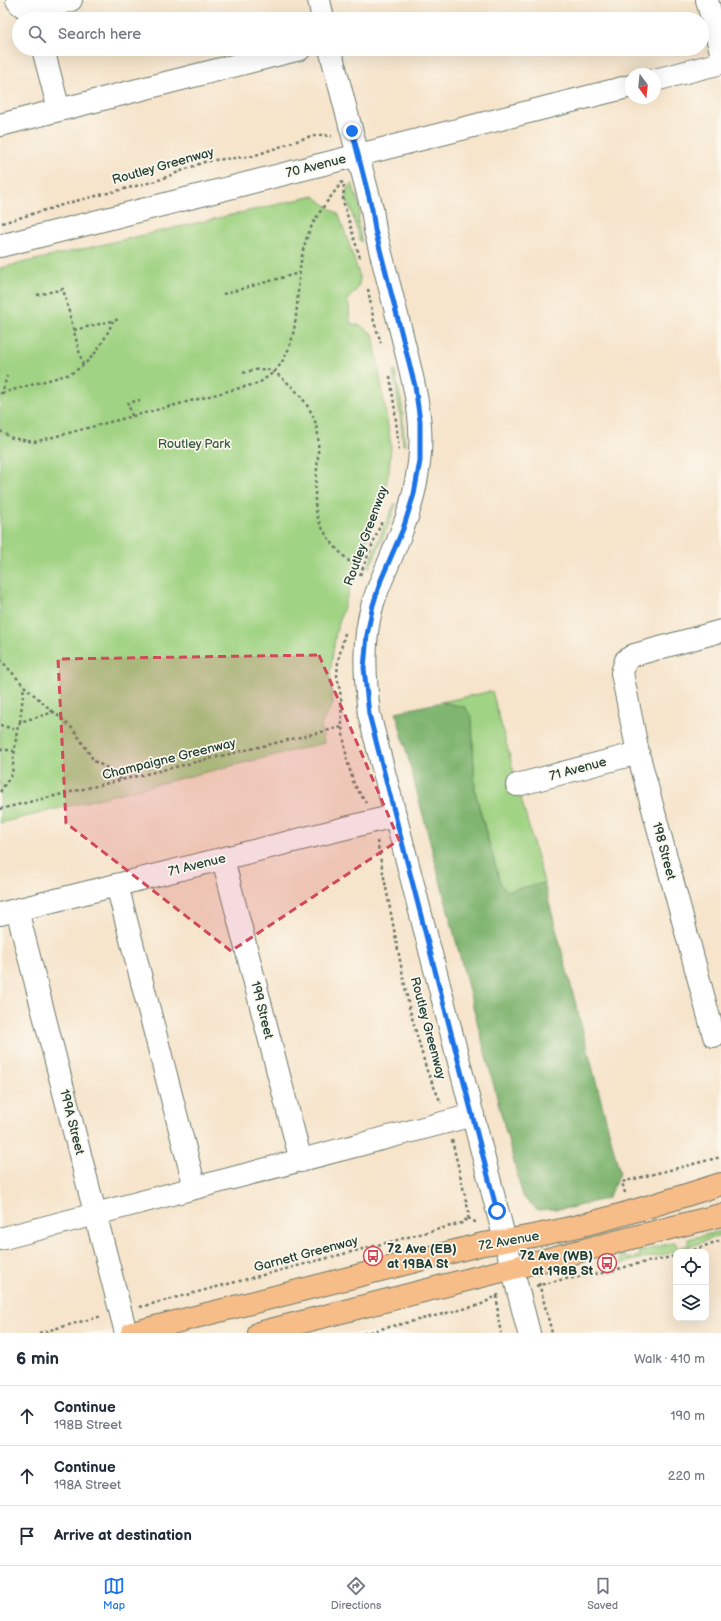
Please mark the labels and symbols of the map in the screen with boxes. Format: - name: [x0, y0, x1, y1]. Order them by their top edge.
- north arrow: [625, 68, 661, 104]
- route end: [343, 122, 361, 140]
- street label: Routley Greenway: [110, 144, 216, 188]
- street label: 70 Avenue: [284, 151, 348, 181]
- park label: Routley Park: [158, 436, 231, 452]
- street label: Routley Greenway: [340, 484, 392, 588]
- street label: Champaigne Greenway: [100, 735, 238, 783]
- street label: 71 Avenue: [548, 754, 609, 784]
- street label: 198 Street: [649, 820, 679, 882]
- street label: 71 Avenue: [167, 850, 228, 880]
- street label: Routley Greenway: [407, 975, 449, 1081]
- street label: 199 Street: [247, 979, 277, 1041]
- street label: 199A Street: [56, 1088, 88, 1156]
- route start: [488, 1202, 506, 1220]
- street label: 72 Avenue: [477, 1228, 541, 1254]
- street label: Garnett Greenway: [252, 1232, 360, 1276]
- place label: 72 Ave (EB) at 19BA St: [387, 1241, 457, 1272]
- bus stop icon: 72 Ave (EB) at 19BA St: [362, 1245, 384, 1267]
- place label: 72 Ave (WB) at 198B St: [520, 1248, 594, 1279]
- bus stop icon: 72 Ave (WB) at 198B St: [596, 1252, 618, 1274]

